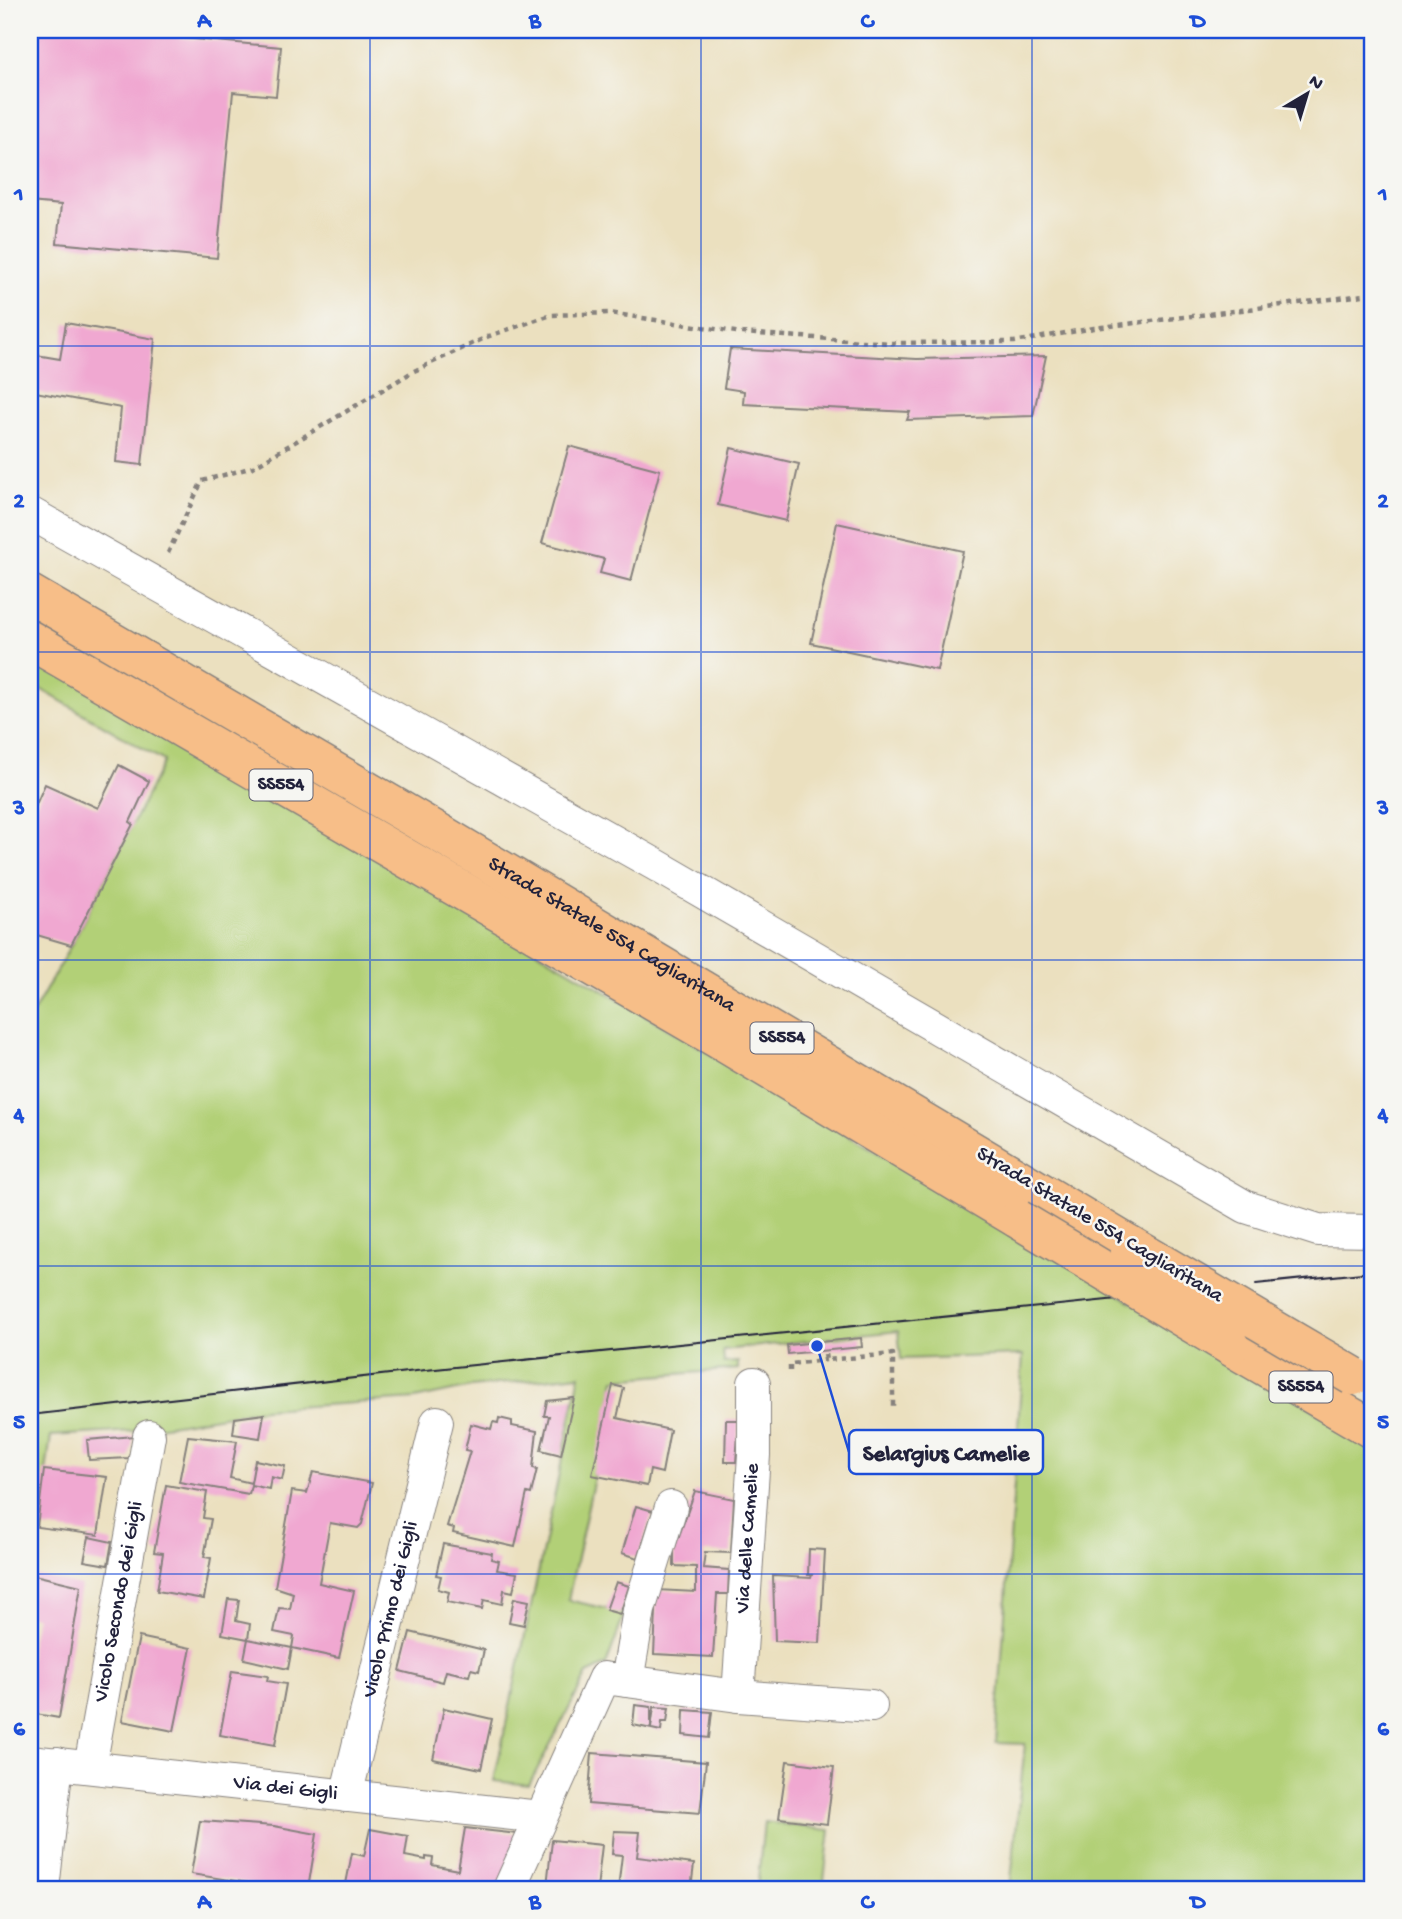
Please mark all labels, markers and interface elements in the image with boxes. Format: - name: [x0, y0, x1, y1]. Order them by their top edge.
- text: A: [196, 9, 212, 36]
- text: B: [528, 9, 542, 36]
- text: C: [861, 9, 876, 36]
- text: D: [1189, 9, 1207, 36]
- north arrow: [1272, 60, 1342, 130]
- text: N: [1303, 70, 1327, 96]
- text: 1: [13, 182, 24, 209]
- text: 1: [1377, 182, 1388, 209]
- text: 2: [13, 489, 25, 516]
- text: 2: [1377, 489, 1389, 516]
- road number: SS554: [250, 770, 312, 800]
- text: 3: [12, 796, 25, 823]
- text: 3: [1376, 796, 1389, 823]
- street label: Strada Statale 554 Cagliaritana: [483, 852, 741, 1020]
- road number: SS554: [750, 1022, 814, 1054]
- text: 4: [13, 1103, 25, 1130]
- text: 4: [1377, 1103, 1389, 1130]
- street label: Strada Statale 554 Cagliaritana: [971, 1142, 1228, 1310]
- road number: SS554: [1270, 1372, 1332, 1402]
- text: 5: [13, 1410, 25, 1437]
- text: 5: [1377, 1410, 1389, 1437]
- callout: Selargius Camelie: [849, 1430, 1043, 1474]
- text: Selargius Camelie: [863, 1442, 1030, 1469]
- street label: Via delle Camelie: [731, 1462, 766, 1615]
- street label: Vicolo Secondo dei Gigli: [89, 1499, 150, 1705]
- street label: Vicolo Primo dei Gigli: [358, 1519, 425, 1701]
- text: 6: [13, 1717, 26, 1744]
- text: 6: [1377, 1717, 1390, 1744]
- street label: Via dei Gigli: [231, 1771, 339, 1807]
- text: A: [196, 1890, 212, 1917]
- text: B: [528, 1890, 542, 1917]
- text: C: [861, 1890, 876, 1917]
- text: D: [1189, 1890, 1207, 1917]

